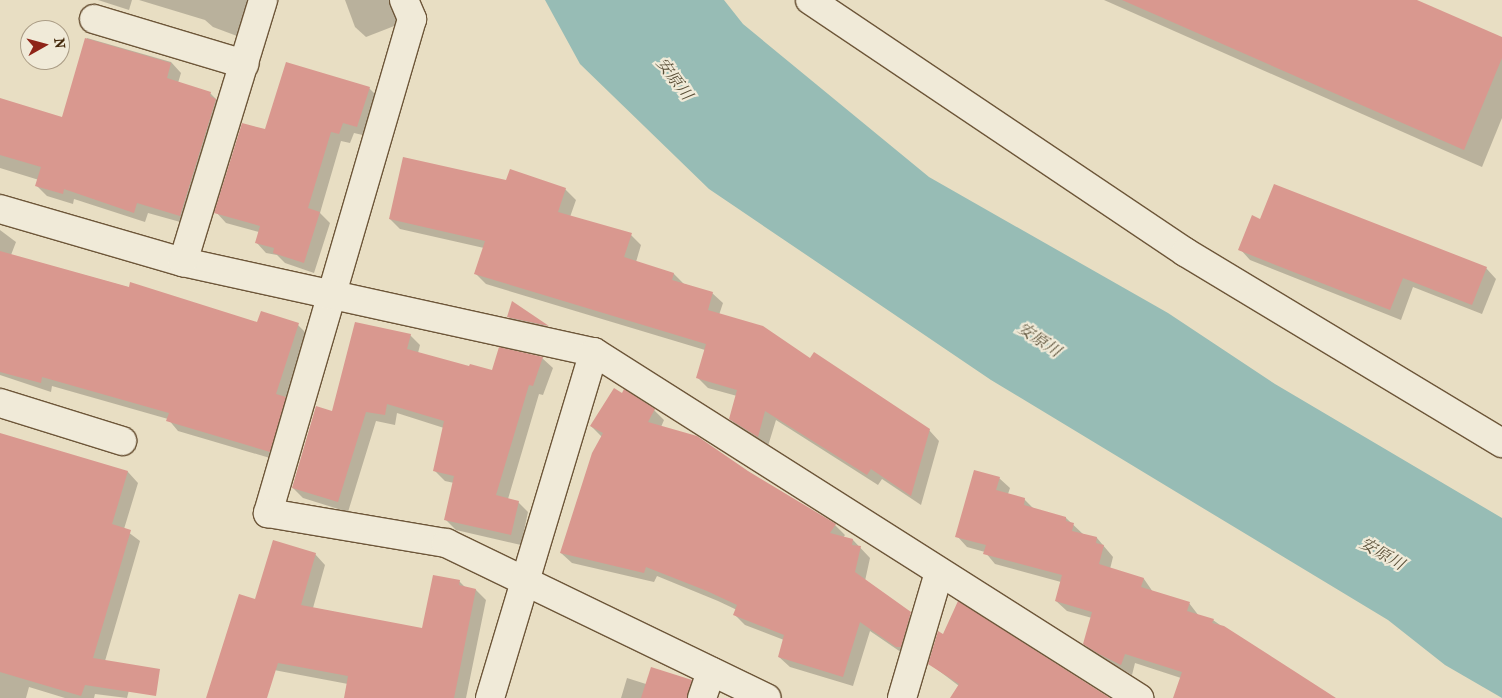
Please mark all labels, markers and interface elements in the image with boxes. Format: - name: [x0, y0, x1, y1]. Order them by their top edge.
- north arrow: [20, 20, 70, 70]
- text: N: [50, 37, 68, 50]
- water label: 安原川: [652, 54, 696, 104]
- water label: 安原川: [1014, 319, 1064, 361]
- water label: 安原川: [1356, 534, 1408, 574]

